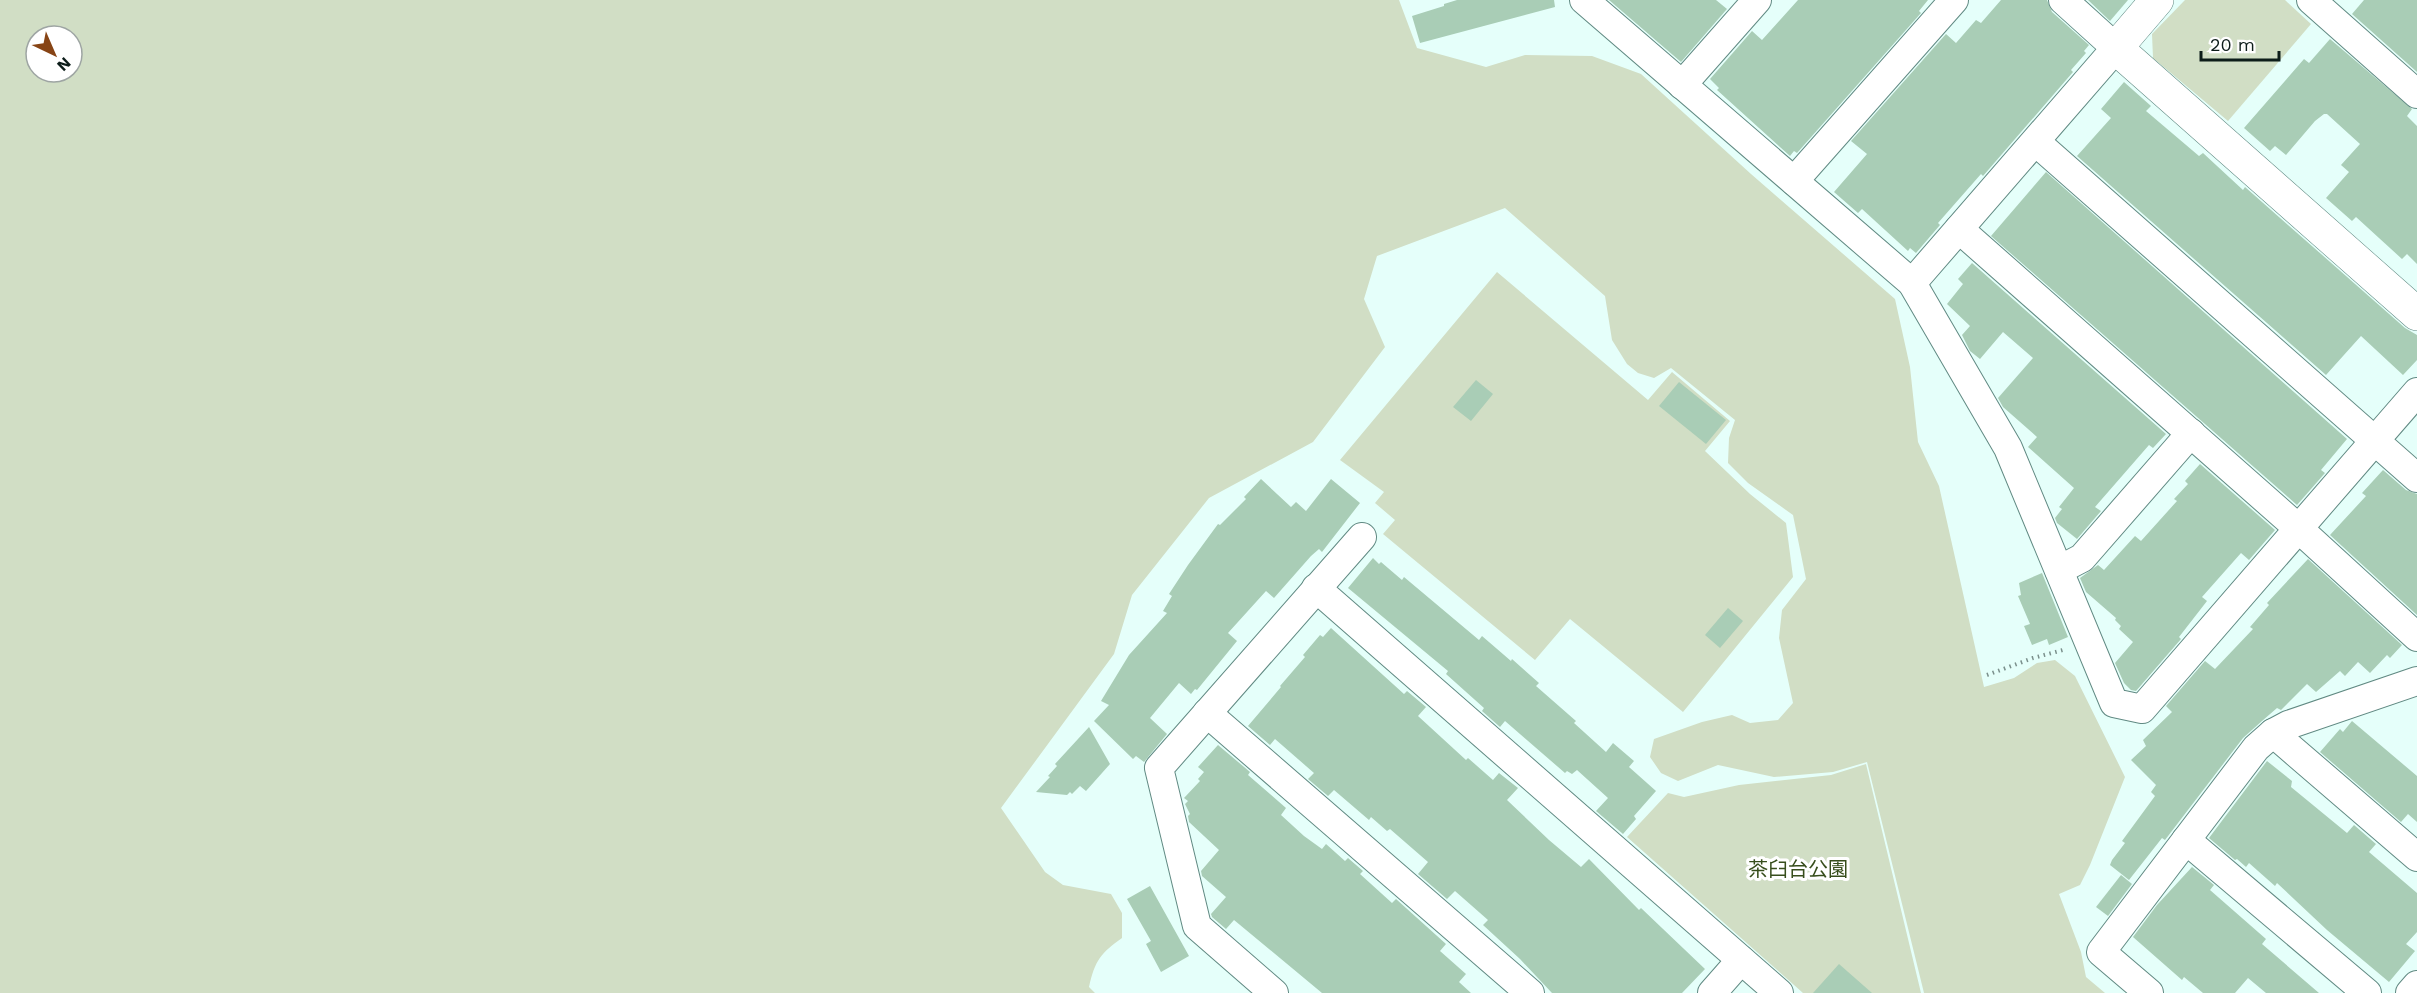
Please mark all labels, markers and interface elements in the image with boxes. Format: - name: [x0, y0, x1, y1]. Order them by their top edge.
- north arrow: [24, 24, 84, 84]
- scale bar: [2201, 24, 2279, 62]
- text: 20 m: [2210, 34, 2255, 55]
- text: N: [53, 53, 75, 75]
- park label: 茶臼台公園: [1748, 857, 1848, 881]

